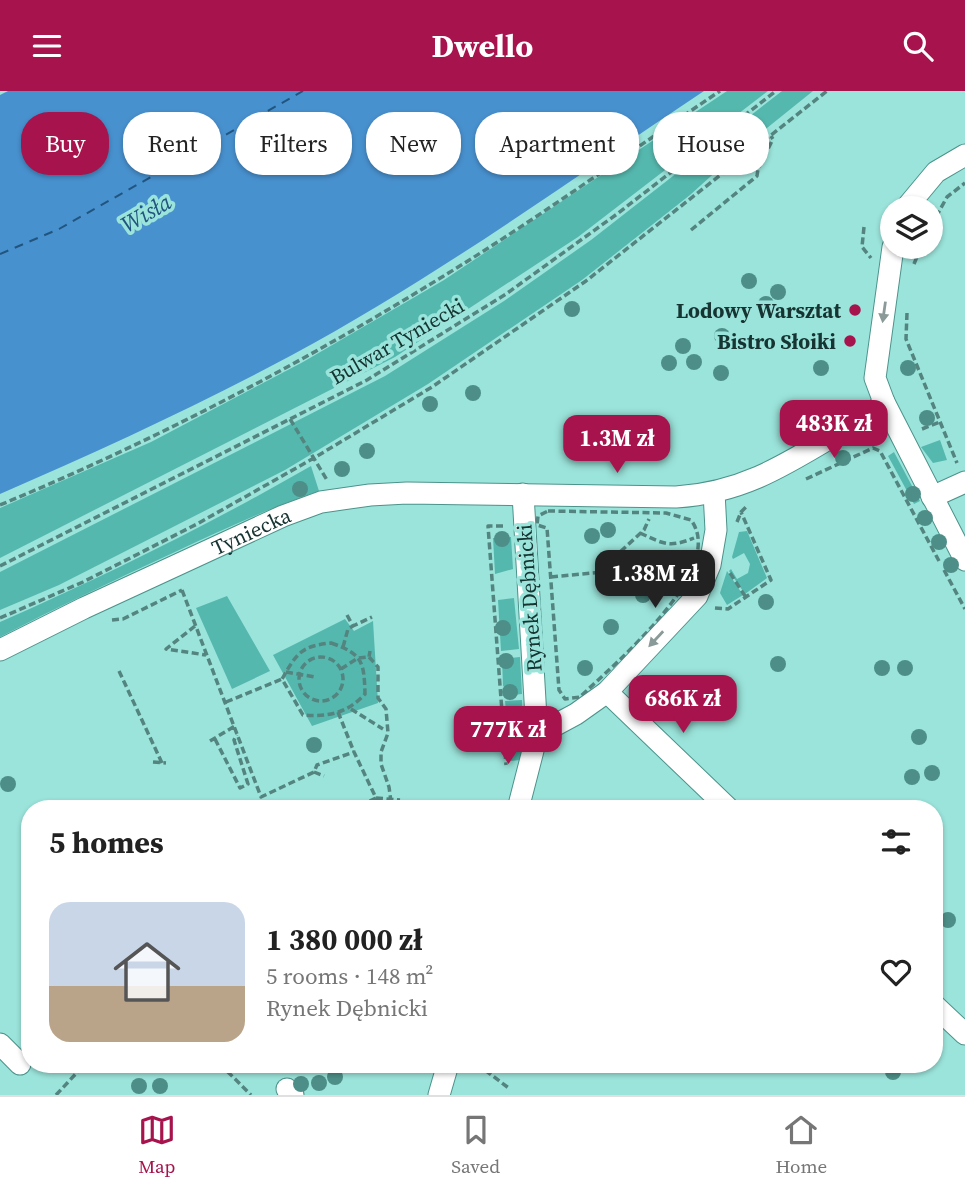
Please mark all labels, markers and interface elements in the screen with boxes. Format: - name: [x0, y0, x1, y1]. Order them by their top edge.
- text: Dwello: [432, 24, 533, 68]
- icon: menu: [28, 27, 66, 65]
- icon: search: [899, 27, 937, 65]
- chip: Buy: [21, 112, 109, 175]
- chip: Rent: [123, 112, 221, 175]
- chip: Filters: [235, 112, 352, 175]
- chip: New: [366, 112, 461, 175]
- chip: Apartment: [475, 112, 639, 175]
- chip: House: [653, 112, 769, 175]
- water label: Wisła: [115, 186, 177, 240]
- map controls: [880, 196, 943, 259]
- button: layers: [880, 196, 943, 259]
- street label: Bulwar Tyniecki: [324, 291, 470, 391]
- place label: Lodowy Warsztat: [676, 296, 841, 325]
- marker: Lodowy Warsztat: [847, 302, 863, 318]
- one-way arrow: [878, 302, 889, 324]
- place label: Bistro Słoiki: [717, 327, 836, 356]
- marker: Bistro Słoiki: [842, 333, 858, 349]
- pin: 483K zł: [769, 401, 899, 460]
- text: 483K zł: [796, 407, 872, 439]
- pin: 1.3M zł: [552, 415, 682, 475]
- text: 1.3M zł: [579, 422, 655, 454]
- street label: Tyniecka: [207, 500, 295, 562]
- street label: Rynek Dębnicki: [509, 523, 549, 673]
- pin: 1.38M zł: [583, 551, 727, 610]
- text: 1.38M zł: [611, 557, 699, 589]
- one-way arrow: [649, 630, 665, 647]
- pin: 686K zł: [618, 675, 748, 735]
- text: 686K zł: [645, 682, 721, 714]
- pin: 777K zł: [443, 707, 573, 766]
- text: 777K zł: [470, 713, 546, 745]
- text: 5 homes: [49, 822, 164, 863]
- icon: filters: [877, 823, 915, 861]
- text: 1 380 000 zł: [266, 919, 423, 960]
- icon: home: [105, 930, 189, 1014]
- icon: heart: [877, 953, 915, 991]
- text: 5 rooms · 148 m²: [266, 960, 433, 992]
- text: Rynek Dębnicki: [266, 992, 428, 1024]
- tab: Map: [138, 1111, 176, 1179]
- tab: Saved: [451, 1111, 500, 1179]
- tab: Home: [775, 1111, 827, 1179]

